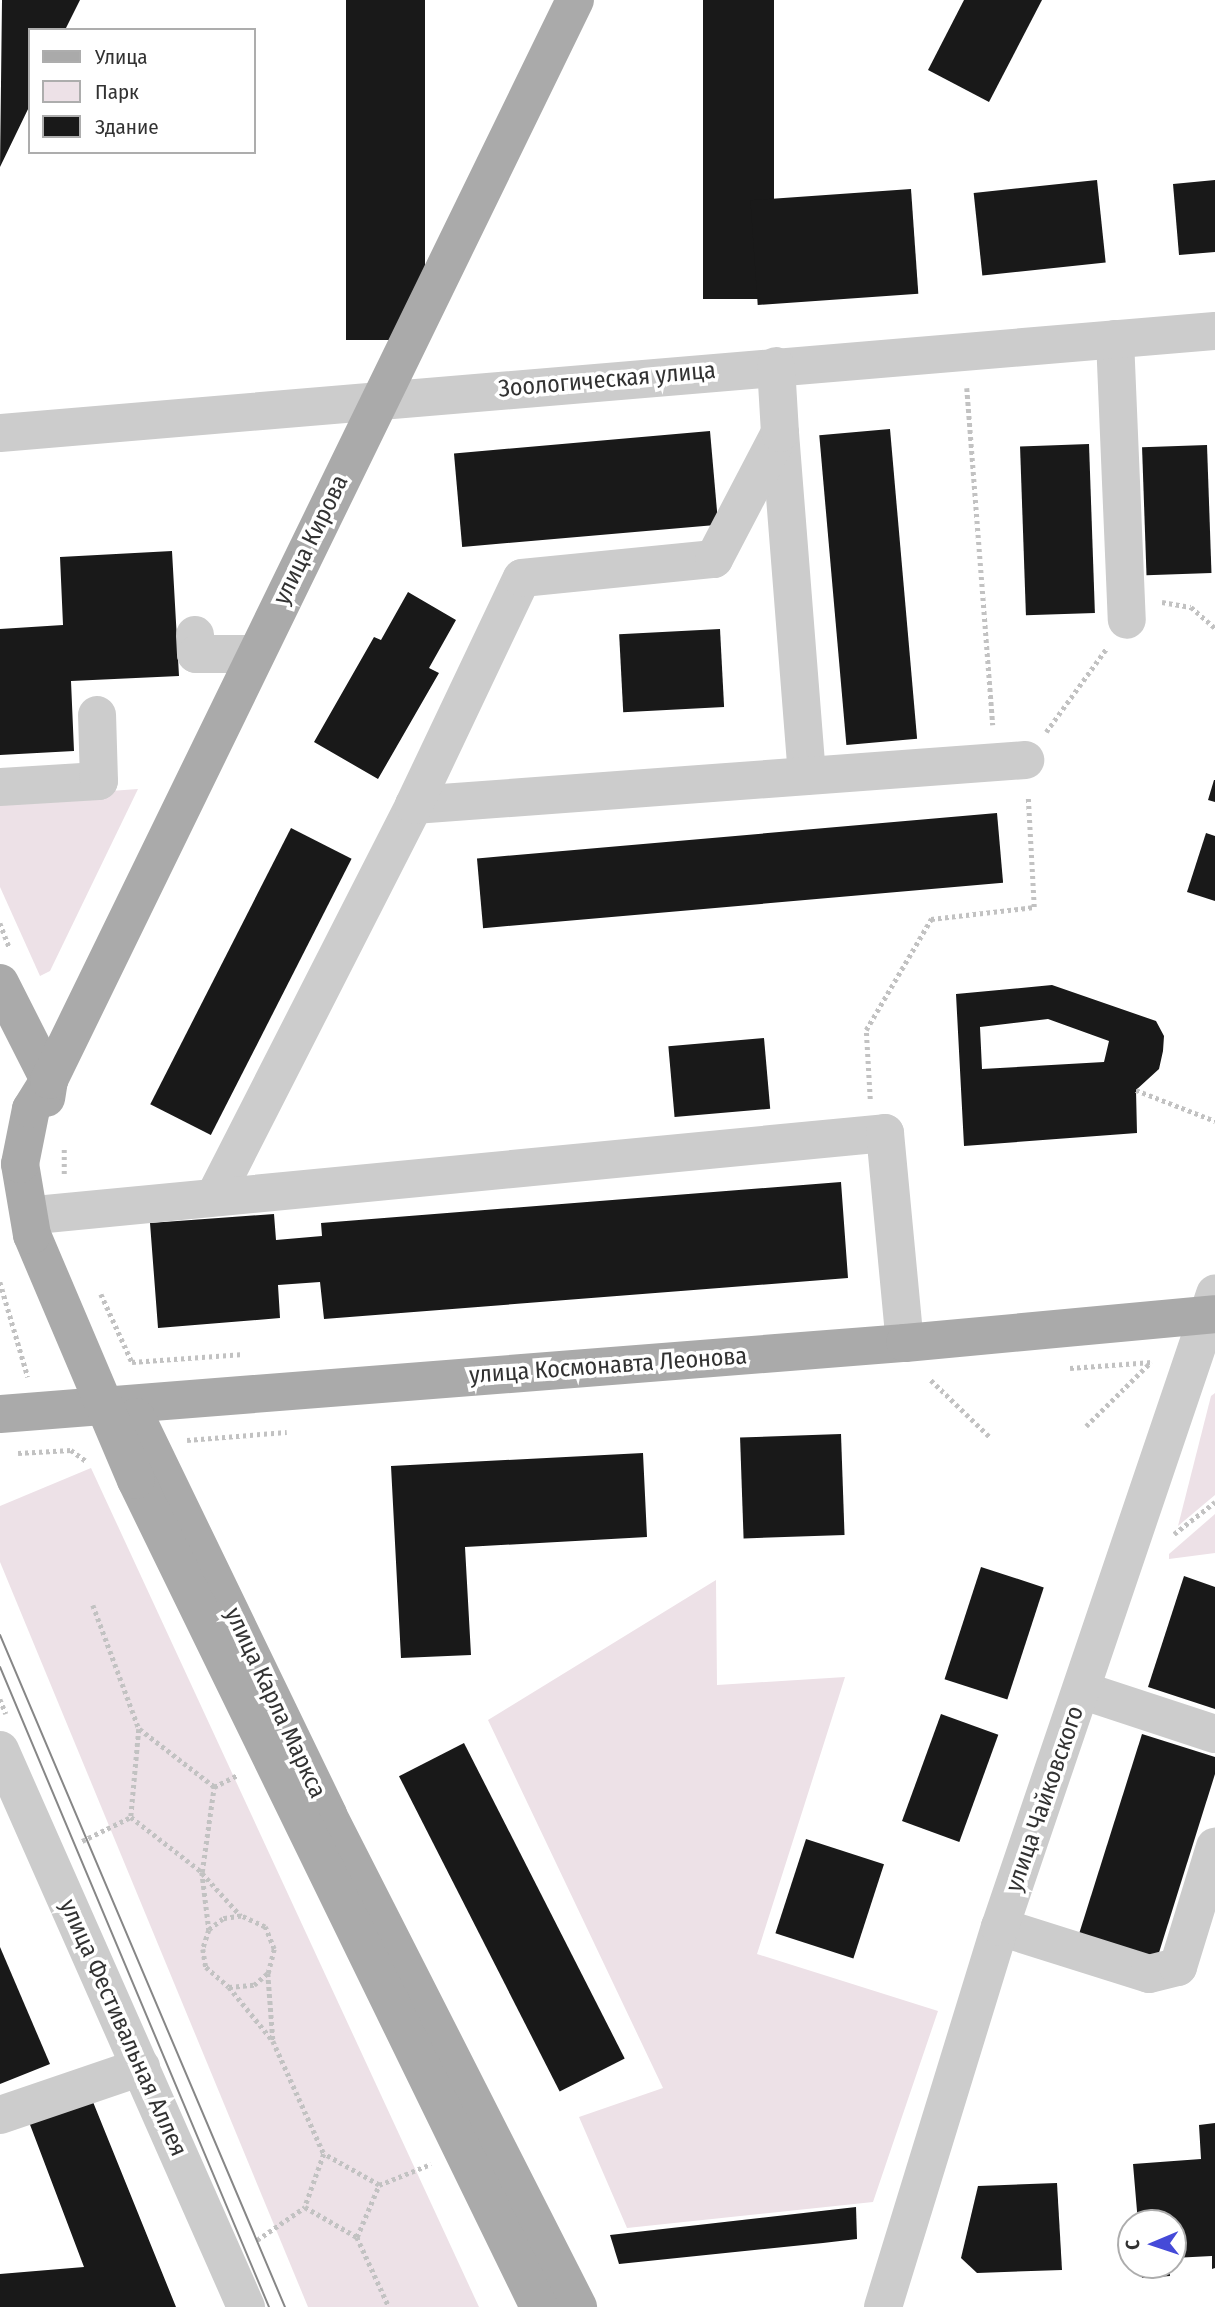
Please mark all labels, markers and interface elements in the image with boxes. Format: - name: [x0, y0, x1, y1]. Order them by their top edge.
- legend: [28, 28, 256, 154]
- text: Улица: [95, 44, 148, 70]
- text: Парк: [95, 79, 139, 105]
- text: Здание: [95, 114, 159, 140]
- street label: Зоологическая улица: [497, 356, 717, 404]
- street label: улица Кирова: [267, 471, 355, 609]
- street label: улица Космонавта Леонова: [468, 1342, 748, 1390]
- street label: улица Карла Маркса: [218, 1603, 332, 1803]
- street label: улица Чайковского: [1000, 1702, 1090, 1896]
- street label: улица Фестивальная Аллея: [53, 1895, 193, 2161]
- north arrow: [1117, 2209, 1187, 2279]
- text: С: [1121, 2239, 1144, 2250]

